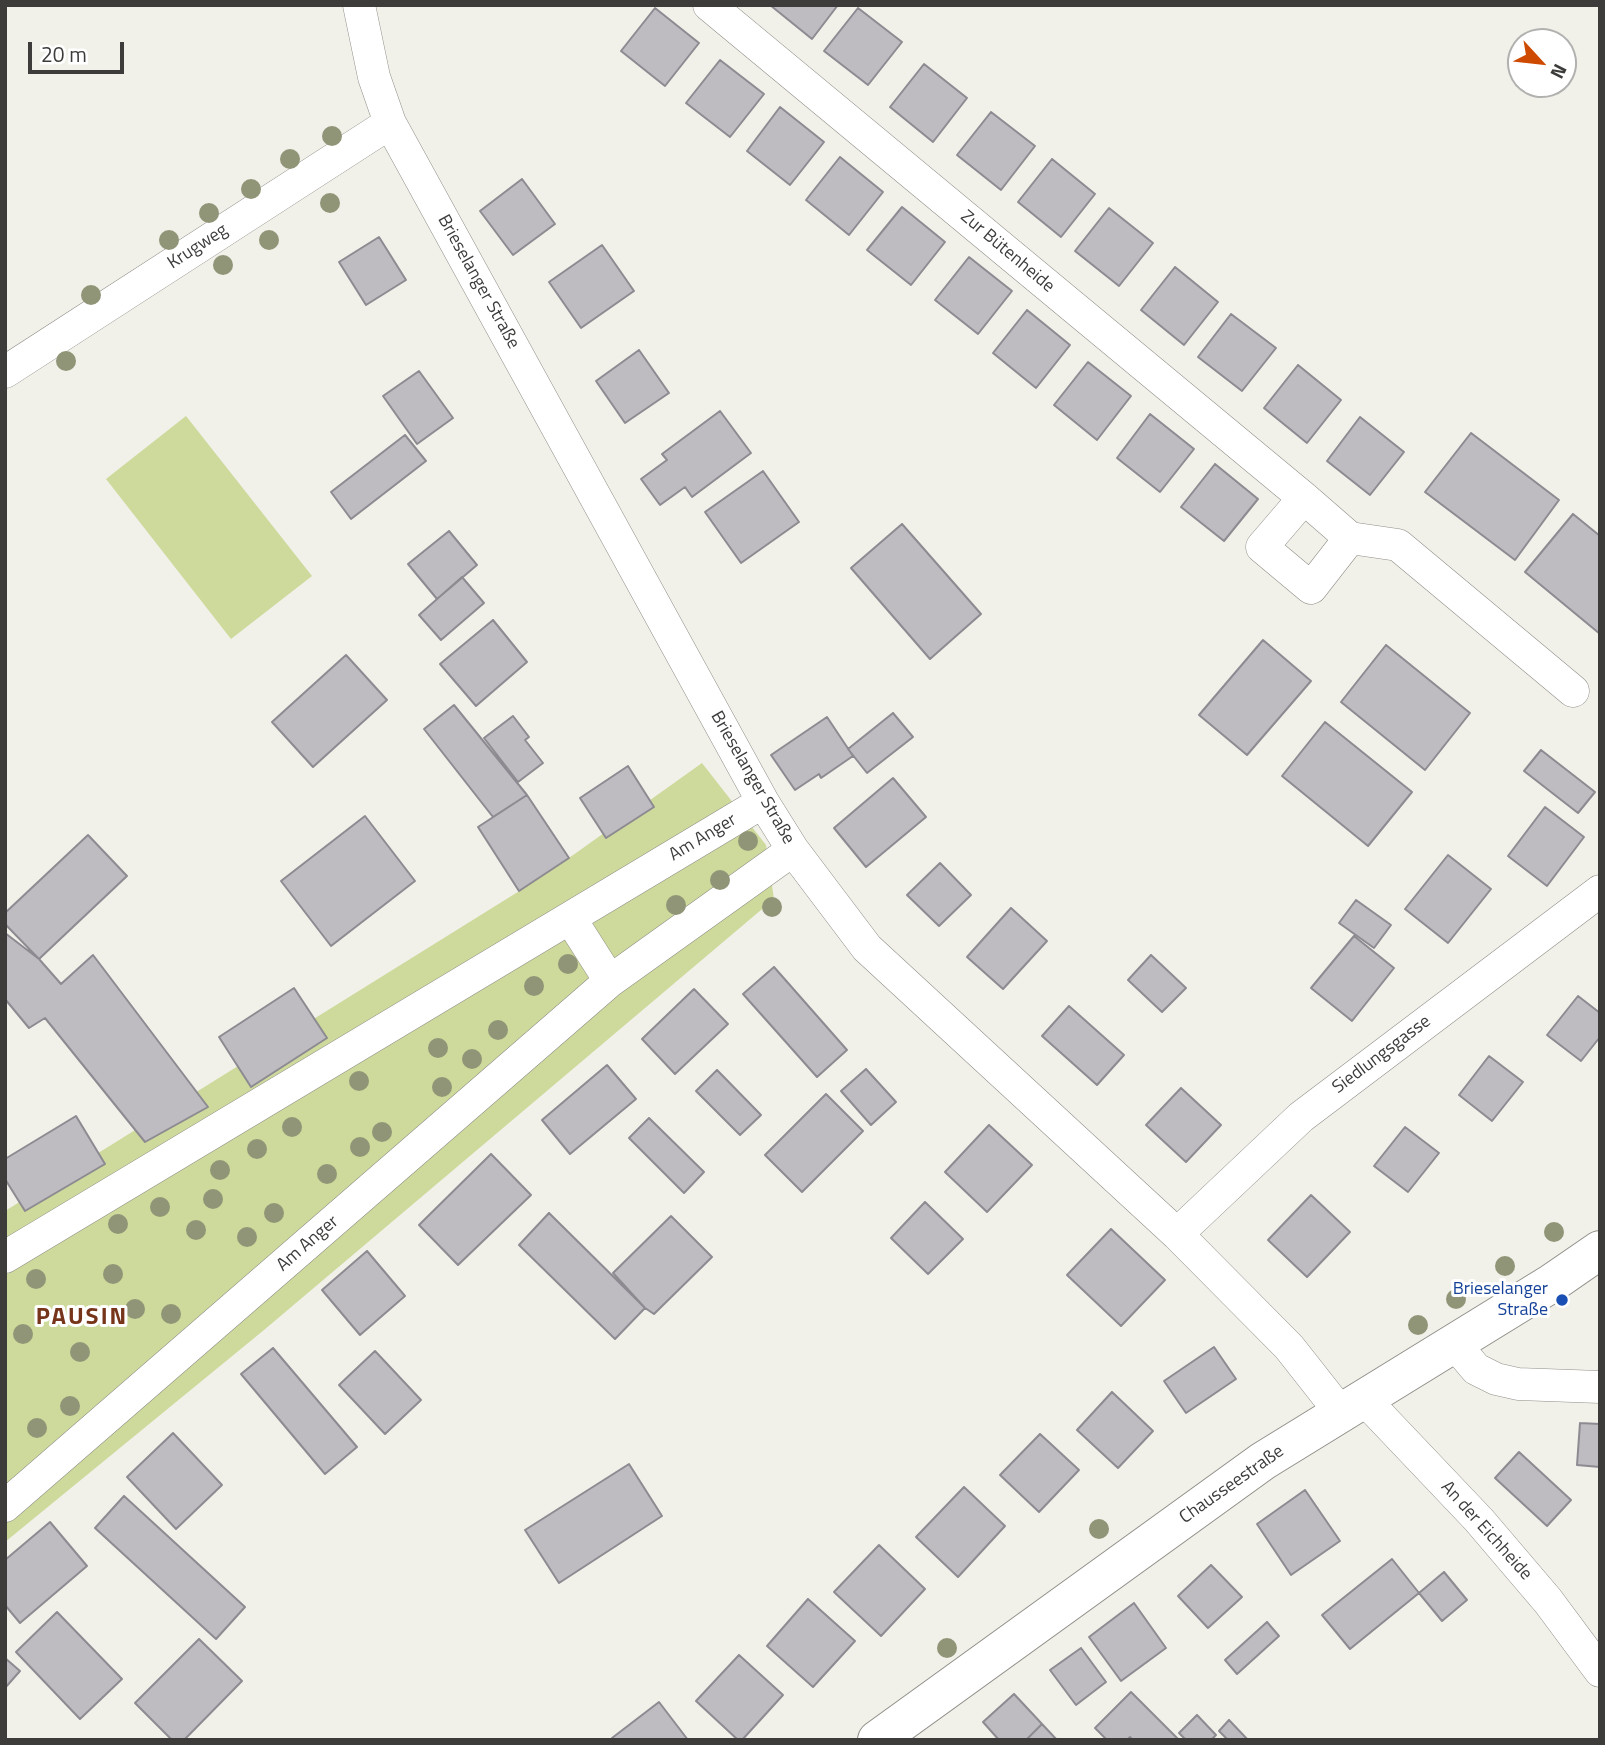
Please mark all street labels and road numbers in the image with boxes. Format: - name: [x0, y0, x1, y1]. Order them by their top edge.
- street label: Zur Bütenheide: [956, 206, 1058, 298]
- street label: Brieselanger Straße: [432, 211, 524, 353]
- street label: Krugweg: [164, 220, 232, 274]
- street label: Brieselanger Straße: [705, 708, 799, 848]
- street label: Am Anger: [665, 810, 741, 866]
- street label: Siedlungsgasse: [1329, 1011, 1435, 1099]
- street label: Am Anger: [273, 1211, 343, 1277]
- street label: Chausseestraße: [1176, 1441, 1288, 1529]
- street label: An der Eichheide: [1436, 1477, 1536, 1585]

